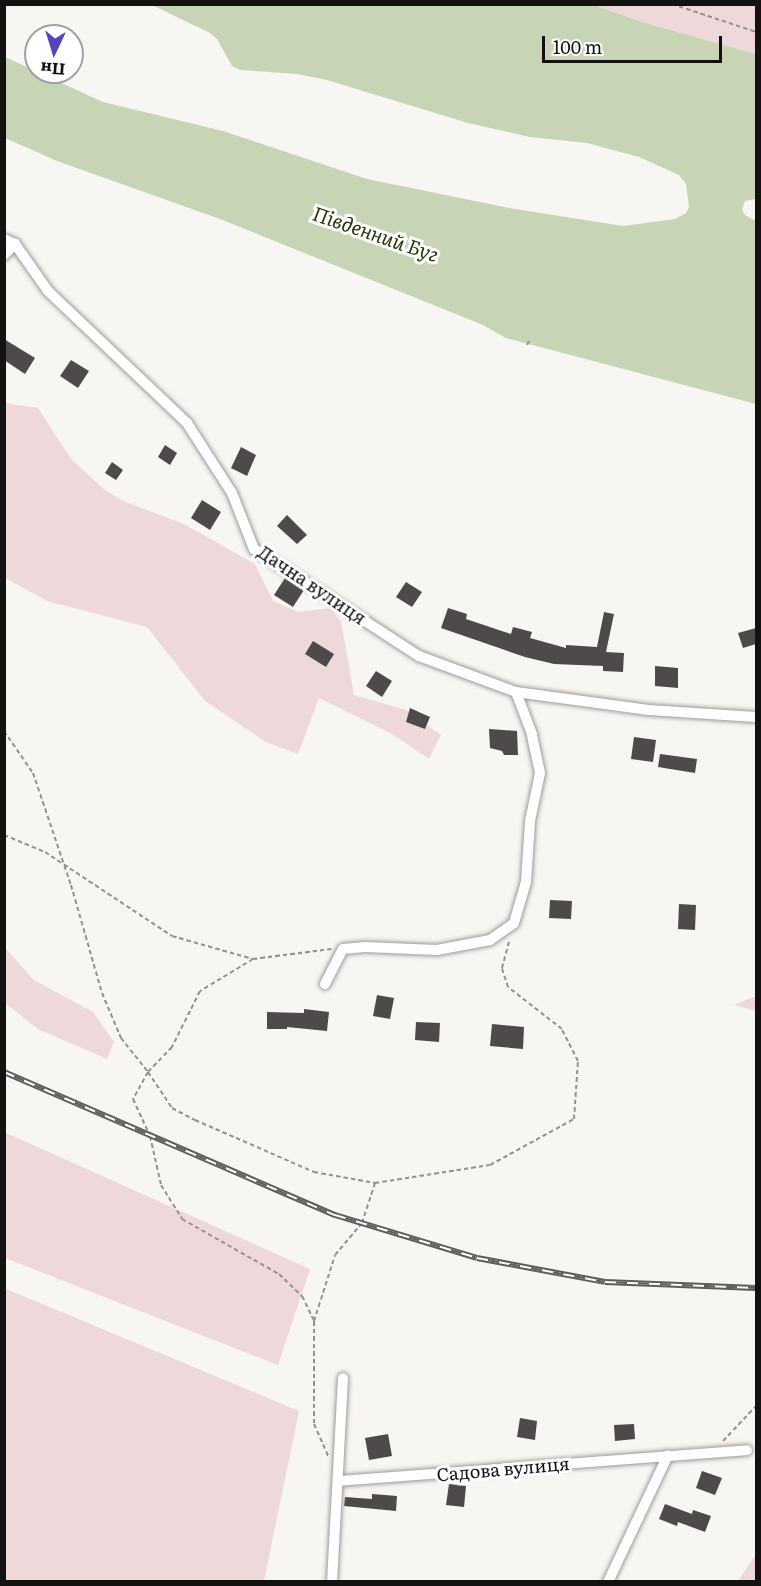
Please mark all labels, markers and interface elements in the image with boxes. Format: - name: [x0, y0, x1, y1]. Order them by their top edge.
- north arrow: [24, 24, 84, 84]
- scale bar: [545, 24, 725, 62]
- text: 100 m: [553, 33, 602, 60]
- text: Пн: [40, 57, 66, 83]
- water label: Південний Буг: [310, 200, 442, 266]
- street label: Дачна вулиця: [254, 541, 370, 629]
- street label: Садова вулиця: [436, 1452, 570, 1486]

